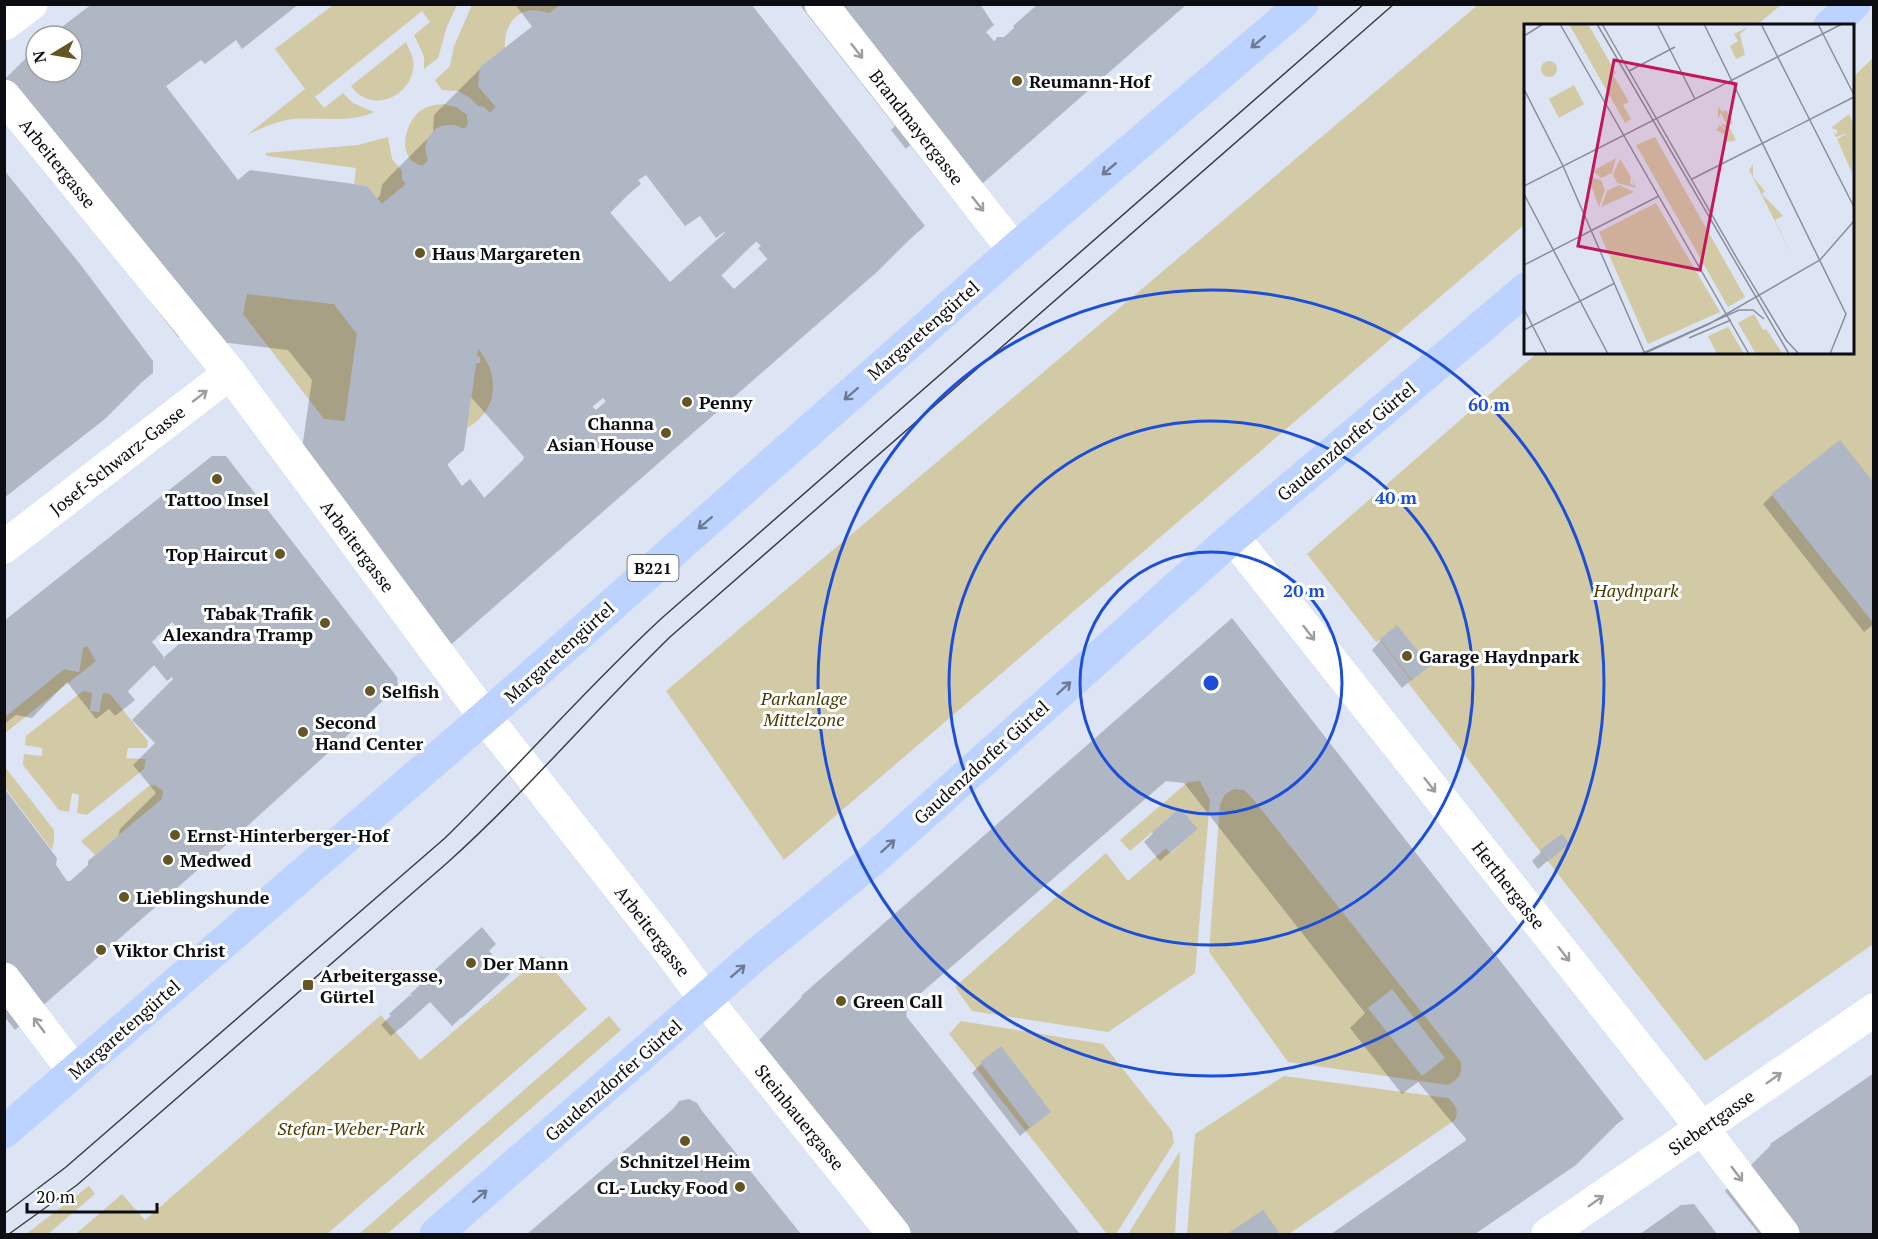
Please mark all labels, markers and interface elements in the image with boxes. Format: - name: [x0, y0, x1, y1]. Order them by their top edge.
- north arrow: [24, 24, 84, 84]
- inset map: [1524, 24, 1854, 354]
- one-way arrow: [1250, 36, 1266, 49]
- one-way arrow: [850, 42, 863, 58]
- text: N: [27, 49, 51, 65]
- street label: Brandmayergasse: [864, 64, 970, 190]
- place label: Reumann-Hof: [1029, 69, 1152, 93]
- marker: Reumann-Hof: [1010, 74, 1024, 88]
- street label: Arbeitergasse: [14, 113, 102, 213]
- one-way arrow: [1102, 162, 1117, 176]
- one-way arrow: [971, 195, 984, 211]
- place label: Haus Margareten: [432, 241, 581, 265]
- marker: Haus Margareten: [413, 246, 427, 260]
- street label: Margaretengürtel: [862, 275, 984, 385]
- street label: Gaudenzdorfer Gürtel: [1272, 376, 1420, 506]
- one-way arrow: [843, 387, 859, 400]
- one-way arrow: [192, 390, 208, 403]
- place label: Penny: [699, 390, 753, 414]
- text: 60 m: [1468, 392, 1510, 416]
- marker: Penny: [680, 395, 694, 409]
- street label: Josef-Schwarz-Gasse: [44, 399, 190, 521]
- place label: Channa Asian House: [547, 411, 654, 456]
- marker: Channa Asian House: [659, 426, 673, 440]
- marker: Tattoo Insel: [210, 472, 224, 486]
- text: 40 m: [1375, 485, 1417, 509]
- place label: Tattoo Insel: [165, 487, 269, 511]
- street label: Arbeitergasse: [316, 495, 400, 597]
- one-way arrow: [698, 516, 713, 530]
- place label: Top Haircut: [166, 542, 268, 566]
- marker: Top Haircut: [273, 547, 287, 561]
- road number: B221: [628, 555, 678, 581]
- text: 20 m: [1283, 578, 1325, 602]
- park label: Haydnpark: [1592, 578, 1679, 602]
- street label: Margaretengürtel: [499, 596, 619, 708]
- place label: Tabak Trafik Alexandra Tramp: [163, 601, 313, 646]
- marker: Tabak Trafik Alexandra Tramp: [318, 616, 332, 630]
- one-way arrow: [1302, 624, 1315, 640]
- place label: Garage Haydnpark: [1419, 644, 1580, 668]
- marker: Garage Haydnpark: [1400, 649, 1414, 663]
- centre of rings: [1201, 673, 1221, 693]
- place label: Selfish: [382, 679, 440, 703]
- one-way arrow: [1057, 681, 1072, 695]
- marker: Selfish: [363, 684, 377, 698]
- park label: Parkanlage Mittelzone: [760, 686, 847, 731]
- street label: Gaudenzdorfer Gürtel: [908, 695, 1054, 829]
- place label: Second Hand Center: [315, 710, 424, 755]
- marker: Second Hand Center: [296, 725, 310, 739]
- one-way arrow: [1423, 777, 1436, 793]
- place label: Ernst-Hinterberger-Hof: [187, 823, 390, 847]
- marker: Ernst-Hinterberger-Hof: [168, 828, 182, 842]
- street label: Herthergasse: [1467, 836, 1551, 934]
- one-way arrow: [880, 839, 895, 853]
- place label: Medwed: [180, 848, 252, 872]
- marker: Medwed: [161, 853, 175, 867]
- street label: Arbeitergasse: [610, 881, 696, 981]
- place label: Lieblingshunde: [136, 885, 270, 909]
- marker: Lieblingshunde: [117, 890, 131, 904]
- place label: Viktor Christ: [113, 938, 225, 962]
- marker: Viktor Christ: [94, 943, 108, 957]
- one-way arrow: [1558, 946, 1571, 962]
- place label: Der Mann: [483, 951, 569, 975]
- marker: Der Mann: [464, 956, 478, 970]
- place label: Arbeitergasse, Gürtel: [320, 963, 443, 1008]
- one-way arrow: [730, 964, 745, 978]
- street label: Margaretengürtel: [63, 974, 185, 1084]
- marker: Arbeitergasse, Gürtel: [301, 978, 315, 992]
- place label: Green Call: [853, 989, 943, 1013]
- marker: Green Call: [834, 994, 848, 1008]
- street label: Gaudenzdorfer Gürtel: [539, 1014, 687, 1146]
- one-way arrow: [33, 1017, 46, 1033]
- street label: Steinbauergasse: [750, 1059, 850, 1175]
- one-way arrow: [1765, 1072, 1781, 1084]
- street label: Siebertgasse: [1663, 1084, 1759, 1160]
- park label: Stefan-Weber-Park: [277, 1116, 425, 1140]
- marker: Schnitzel Heim: [678, 1134, 692, 1148]
- place label: Schnitzel Heim: [620, 1149, 751, 1173]
- one-way arrow: [1731, 1166, 1744, 1182]
- place label: CL- Lucky Food: [597, 1175, 728, 1199]
- scale bar: [27, 1176, 158, 1214]
- marker: CL- Lucky Food: [733, 1180, 747, 1194]
- text: 20 m: [36, 1184, 76, 1208]
- one-way arrow: [472, 1189, 487, 1203]
- one-way arrow: [1587, 1195, 1604, 1207]

